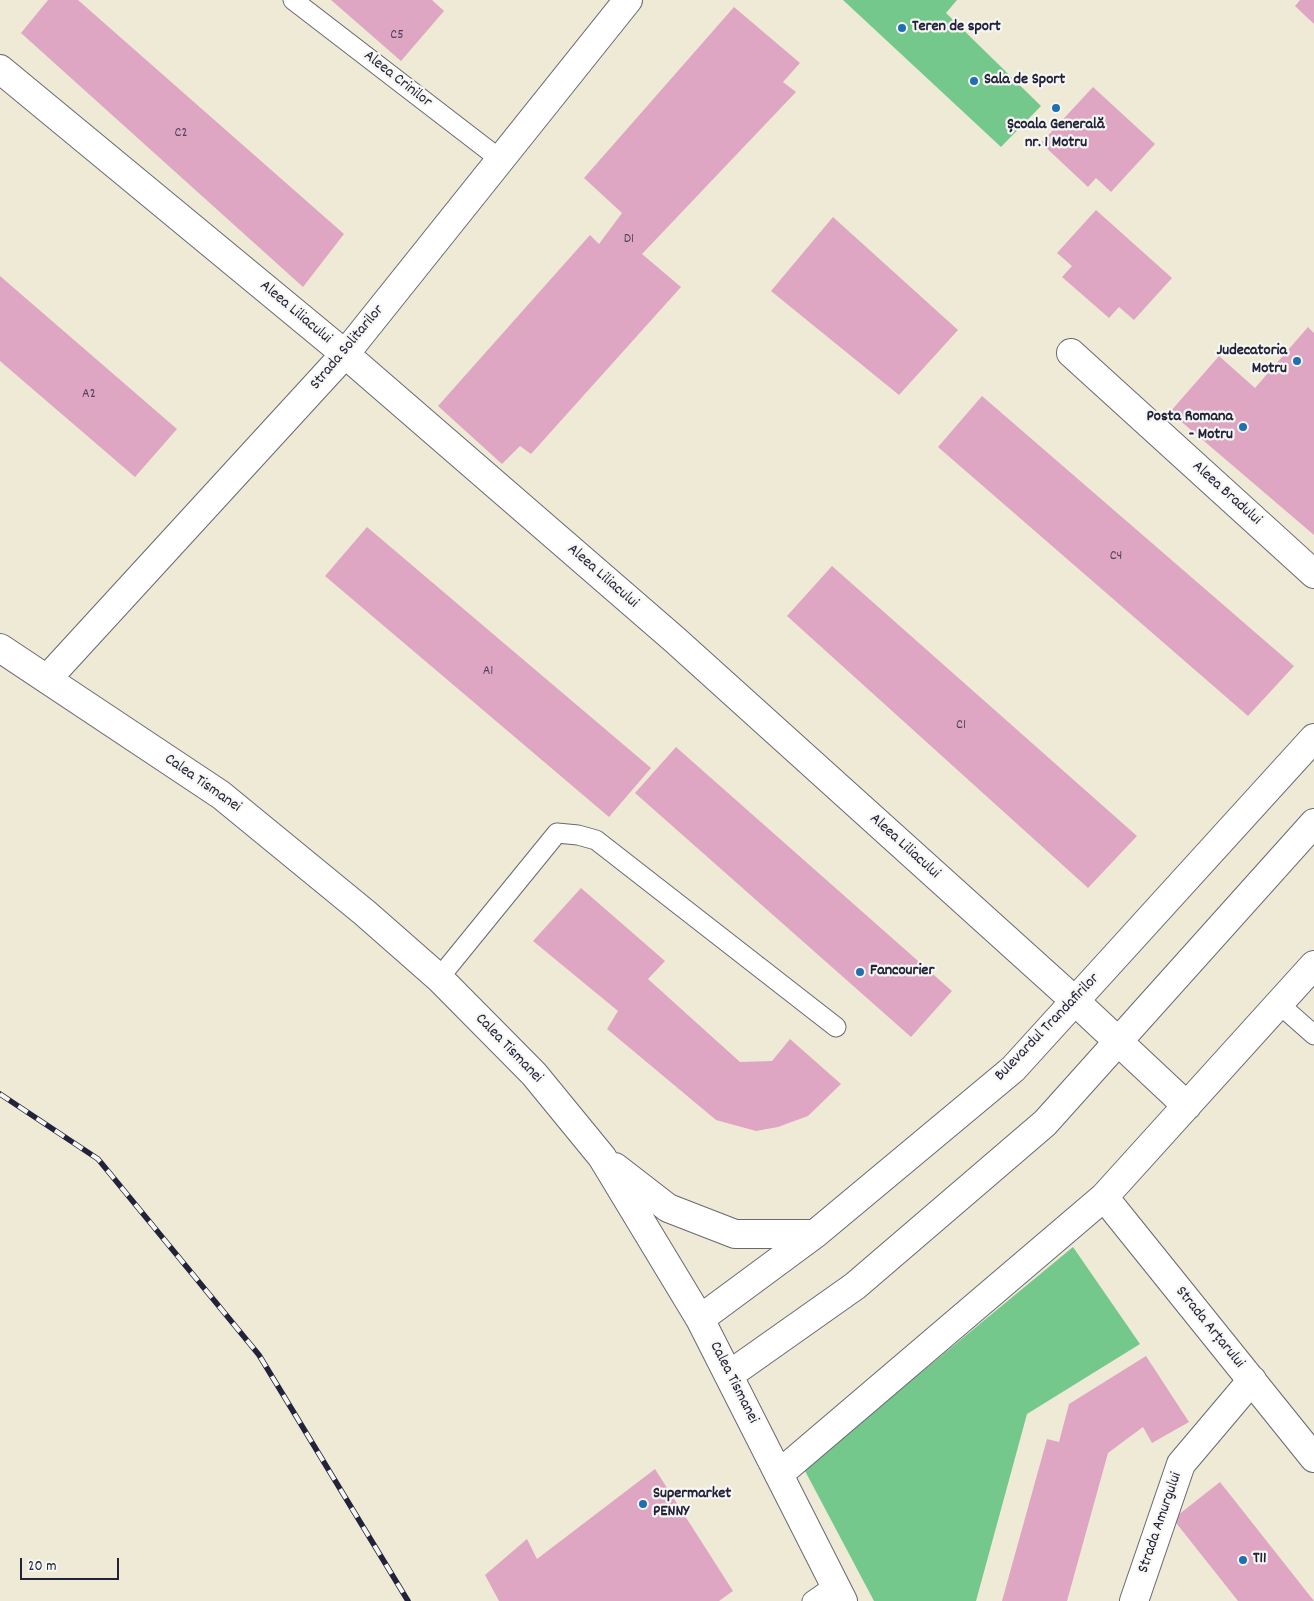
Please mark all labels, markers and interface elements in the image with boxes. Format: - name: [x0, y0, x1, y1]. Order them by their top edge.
- place label: Teren de sport: [912, 18, 1001, 38]
- marker: Teren de sport: [896, 22, 908, 34]
- house number: C5: [390, 28, 404, 44]
- street label: Aleea Crinilor: [359, 47, 435, 113]
- place label: Sala de Sport: [984, 71, 1065, 91]
- marker: Sala de Sport: [968, 75, 980, 87]
- marker: Școala Generală nr. 1 Motru: [1050, 102, 1062, 114]
- place label: Școala Generală nr. 1 Motru: [1007, 116, 1105, 154]
- house number: C2: [174, 126, 188, 142]
- house number: D1: [624, 232, 634, 248]
- street label: Aleea Liliacului: [255, 277, 335, 349]
- street label: Strada Solitarilor: [307, 302, 389, 394]
- place label: Judecatoria Motru: [1216, 342, 1287, 380]
- marker: Judecatoria Motru: [1291, 355, 1303, 367]
- house number: A2: [82, 387, 96, 403]
- place label: Posta Romana - Motru: [1147, 408, 1233, 446]
- marker: Posta Romana - Motru: [1237, 421, 1249, 433]
- street label: Aleea Bradului: [1187, 458, 1265, 530]
- street label: Aleea Liliacului: [562, 541, 642, 613]
- house number: C4: [1110, 549, 1122, 565]
- house number: A1: [483, 664, 493, 680]
- house number: C1: [956, 718, 966, 734]
- street label: Calea Tismanei: [160, 751, 244, 817]
- street label: Aleea Liliacului: [865, 810, 943, 884]
- place label: Fancourier: [870, 962, 934, 982]
- marker: Fancourier: [854, 966, 866, 978]
- street label: Bulevardul Trandafirilor: [992, 970, 1104, 1086]
- street label: Calea Tismanei: [470, 1010, 546, 1088]
- street label: Strada Arțarului: [1170, 1283, 1248, 1373]
- street label: Calea Tismanei: [704, 1339, 762, 1427]
- street label: Strada Amurgului: [1135, 1470, 1187, 1576]
- place label: Supermarket PENNY: [653, 1485, 731, 1523]
- marker: Supermarket PENNY: [637, 1498, 649, 1510]
- scale bar: [22, 1548, 121, 1580]
- place label: T11: [1253, 1550, 1266, 1570]
- marker: T11: [1237, 1554, 1249, 1566]
- text: 20 m: [28, 1556, 56, 1578]

